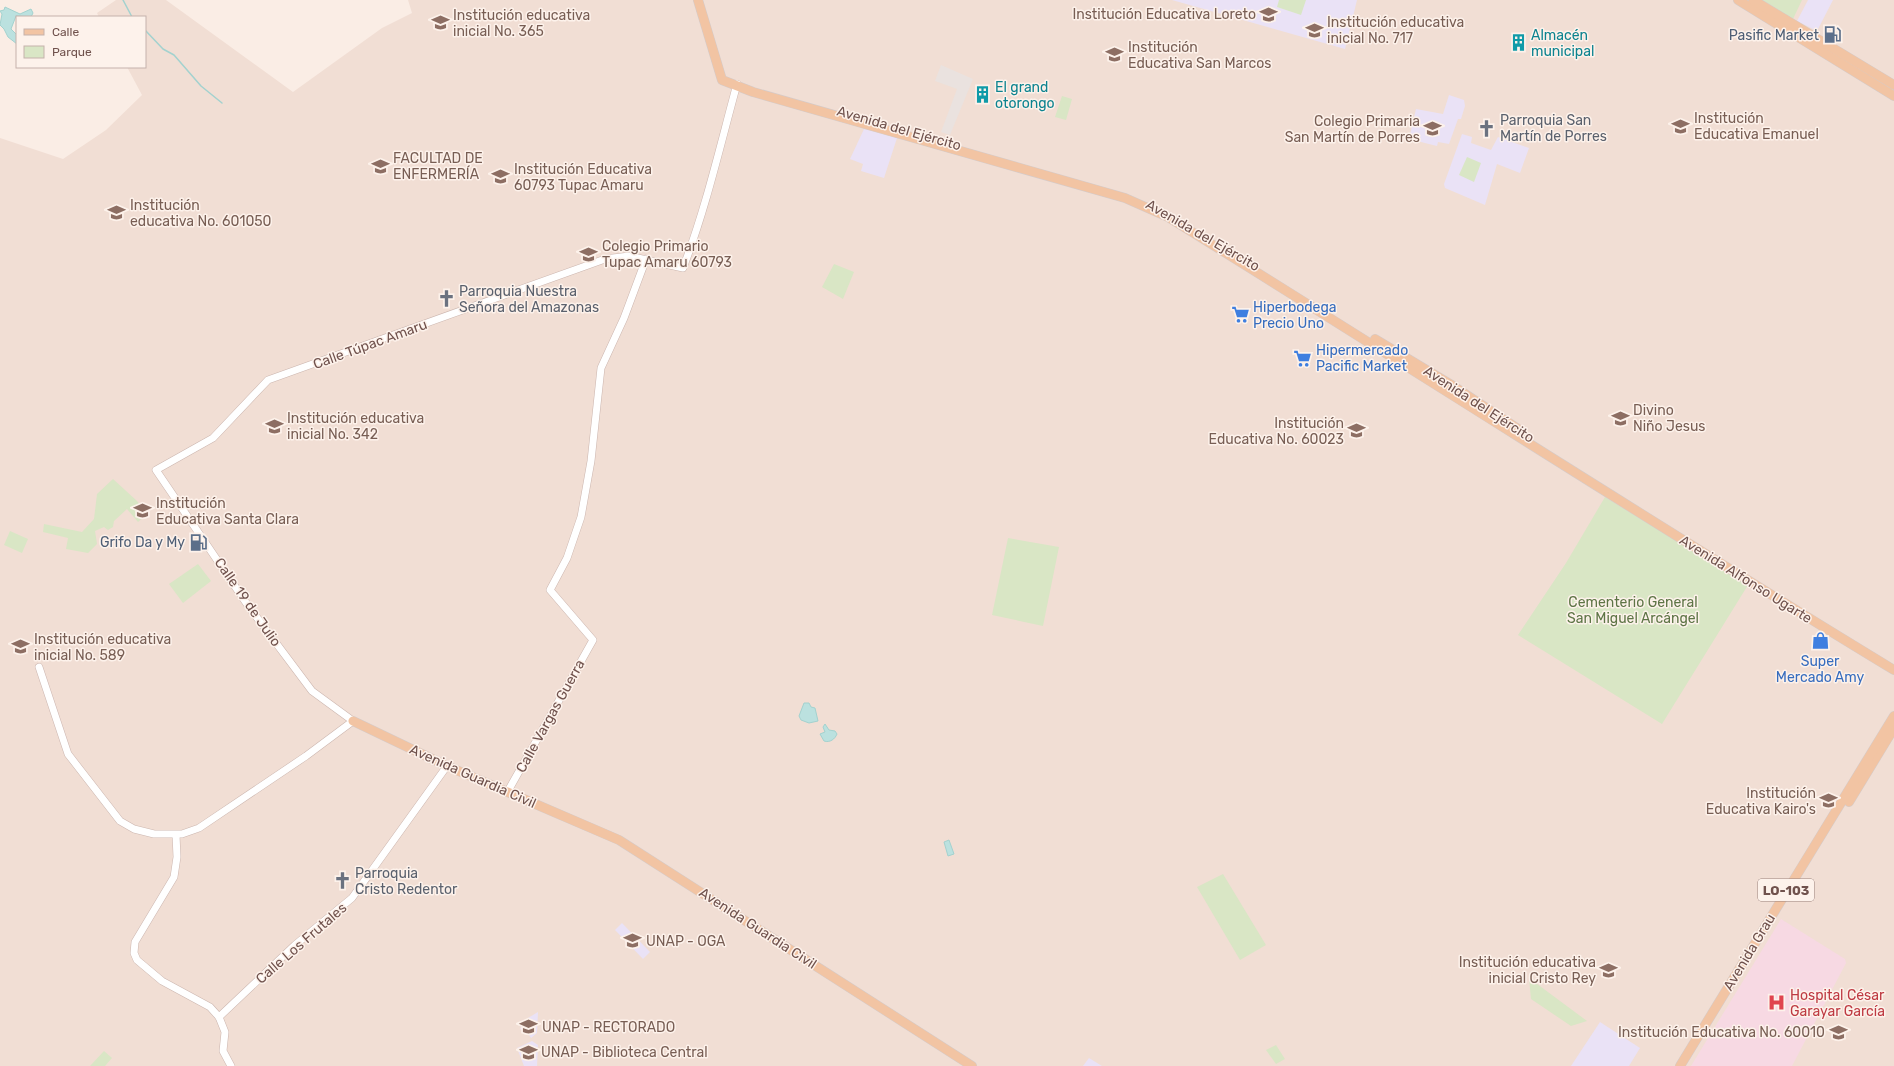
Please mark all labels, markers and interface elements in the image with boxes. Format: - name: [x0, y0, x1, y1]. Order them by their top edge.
- school or university icon: Institución Educativa Loreto: [1259, 4, 1279, 24]
- place label: Institución Educativa Loreto: [1072, 6, 1256, 23]
- place label: Institución educativa inicial No. 365: [453, 7, 590, 40]
- school or university icon: Institución educativa inicial No. 365: [430, 13, 450, 33]
- place label: Institución educativa inicial No. 717: [1327, 14, 1464, 47]
- legend: [16, 16, 146, 68]
- school or university icon: Institución educativa inicial No. 717: [1304, 20, 1324, 40]
- text: Calle: [52, 25, 79, 39]
- fuel station icon: Pasific Market: [1822, 25, 1842, 45]
- place label: Almacén municipal: [1531, 27, 1594, 60]
- place label: Pasific Market: [1729, 27, 1820, 44]
- building icon: Almacén municipal: [1508, 33, 1528, 53]
- place label: Institución Educativa San Marcos: [1128, 39, 1271, 72]
- text: Parque: [52, 45, 92, 59]
- school or university icon: Institución Educativa San Marcos: [1105, 45, 1125, 65]
- place label: El grand otorongo: [995, 79, 1055, 112]
- building icon: El grand otorongo: [972, 85, 992, 105]
- street label: Avenida del Ejército: [835, 103, 963, 154]
- place label: Institución Educativa Emanuel: [1694, 110, 1819, 143]
- place label: Parroquia San Martín de Porres: [1500, 112, 1607, 145]
- place label: Colegio Primaria San Martín de Porres: [1285, 113, 1420, 146]
- school or university icon: Institución Educativa Emanuel: [1671, 116, 1691, 136]
- church icon: Parroquia San Martín de Porres: [1477, 118, 1497, 138]
- school or university icon: Colegio Primaria San Martín de Porres: [1423, 119, 1443, 139]
- place label: FACULTAD DE ENFERMERÍA: [393, 150, 483, 183]
- school or university icon: FACULTAD DE ENFERMERÍA: [370, 156, 390, 176]
- place label: Institución Educativa 60793 Tupac Amaru: [514, 161, 652, 194]
- school or university icon: Institución Educativa 60793 Tupac Amaru: [491, 167, 511, 187]
- street label: Avenida del Ejército: [1143, 196, 1263, 275]
- place label: Institución educativa No. 601050: [130, 197, 272, 230]
- school or university icon: Institución educativa No. 601050: [107, 203, 127, 223]
- place label: Colegio Primario Tupac Amaru 60793: [602, 238, 732, 271]
- school or university icon: Colegio Primario Tupac Amaru 60793: [579, 244, 599, 264]
- place label: Parroquia Nuestra Señora del Amazonas: [459, 283, 599, 316]
- church icon: Parroquia Nuestra Señora del Amazonas: [436, 289, 456, 309]
- place label: Hiperbodega Precio Uno: [1253, 299, 1337, 332]
- supermarket icon: Hiperbodega Precio Uno: [1230, 305, 1250, 325]
- street label: Calle Túpac Amaru: [311, 316, 430, 373]
- place label: Hipermercado Pacific Market: [1316, 342, 1408, 375]
- supermarket icon: Hipermercado Pacific Market: [1293, 348, 1313, 368]
- street label: Avenida del Ejército: [1420, 362, 1537, 447]
- place label: Divino Niño Jesus: [1633, 402, 1706, 435]
- school or university icon: Divino Niño Jesus: [1610, 408, 1630, 428]
- place label: Institución educativa inicial No. 342: [287, 410, 424, 443]
- place label: Institución Educativa No. 60023: [1209, 415, 1344, 448]
- school or university icon: Institución educativa inicial No. 342: [264, 416, 284, 436]
- school or university icon: Institución Educativa No. 60023: [1347, 421, 1367, 441]
- place label: Institución Educativa Santa Clara: [156, 495, 299, 528]
- school or university icon: Institución Educativa Santa Clara: [133, 501, 153, 521]
- fuel station icon: Grifo Da y My: [188, 532, 208, 552]
- street label: Avenida Alfonso Ugarte: [1676, 532, 1815, 627]
- place label: Grifo Da y My: [100, 534, 185, 551]
- street label: Calle 19 de Julio: [211, 555, 285, 650]
- park label: Cementerio General San Miguel Arcángel: [1567, 594, 1699, 627]
- place label: Institución educativa inicial No. 589: [34, 631, 171, 664]
- shop icon: Super Mercado Amy: [1810, 631, 1830, 651]
- school or university icon: Institución educativa inicial No. 589: [11, 637, 31, 657]
- place label: Super Mercado Amy: [1776, 653, 1864, 686]
- street label: Calle Vargas Guerra: [512, 657, 589, 776]
- street label: Avenida Guardia Civil: [407, 741, 539, 812]
- place label: Institución Educativa Kairo's: [1706, 785, 1816, 818]
- school or university icon: Institución Educativa Kairo's: [1819, 791, 1839, 811]
- place label: Parroquia Cristo Redentor: [355, 865, 458, 898]
- church icon: Parroquia Cristo Redentor: [332, 871, 352, 891]
- road number: LO-103: [1758, 879, 1814, 901]
- street label: Avenida Guardia Civil: [696, 884, 820, 973]
- street label: Calle Los Frutales: [252, 899, 350, 987]
- street label: Avenida Grau: [1720, 911, 1779, 994]
- school or university icon: UNAP - OGA: [623, 931, 643, 951]
- place label: UNAP - OGA: [646, 933, 726, 950]
- place label: Institución educativa inicial Cristo Rey: [1459, 954, 1596, 987]
- school or university icon: Institución educativa inicial Cristo Rey: [1599, 960, 1619, 980]
- place label: Hospital César Garayar García: [1790, 987, 1885, 1020]
- hospital icon: Hospital César Garayar García: [1767, 993, 1787, 1013]
- school or university icon: UNAP - RECTORADO: [519, 1017, 539, 1037]
- place label: UNAP - RECTORADO: [542, 1019, 675, 1036]
- school or university icon: Institución Educativa No. 60010: [1828, 1022, 1848, 1042]
- place label: Institución Educativa No. 60010: [1618, 1024, 1825, 1041]
- school or university icon: UNAP - Biblioteca Central: [518, 1042, 538, 1062]
- place label: UNAP - Biblioteca Central: [541, 1044, 708, 1061]

